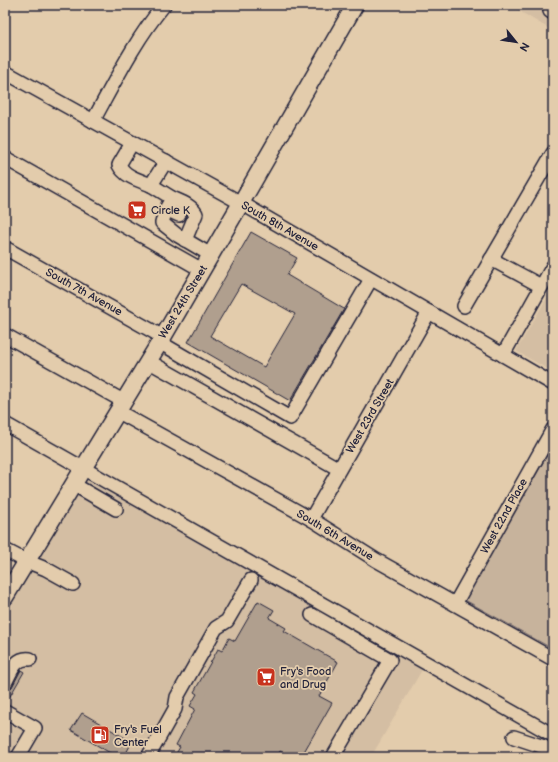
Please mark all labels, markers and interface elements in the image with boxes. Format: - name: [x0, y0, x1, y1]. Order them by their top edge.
- north arrow: [496, 22, 536, 62]
- text: N: [517, 40, 532, 54]
- supermarket icon: Circle K: [126, 199, 148, 221]
- street label: South 8th Avenue: [239, 199, 321, 254]
- place label: Circle K: [151, 204, 191, 217]
- street label: West 24th Street: [156, 262, 210, 341]
- street label: South 7th Avenue: [43, 266, 125, 319]
- street label: West 23rd Street: [343, 376, 397, 456]
- street label: West 22nd Place: [478, 476, 530, 556]
- street label: South 6th Avenue: [294, 507, 376, 563]
- place label: Fry's Food and Drug: [280, 665, 331, 691]
- supermarket icon: Fry's Food and Drug: [255, 666, 277, 688]
- place label: Fry's Fuel Center: [114, 723, 162, 749]
- fuel station icon: Fry's Fuel Center: [89, 724, 111, 746]

